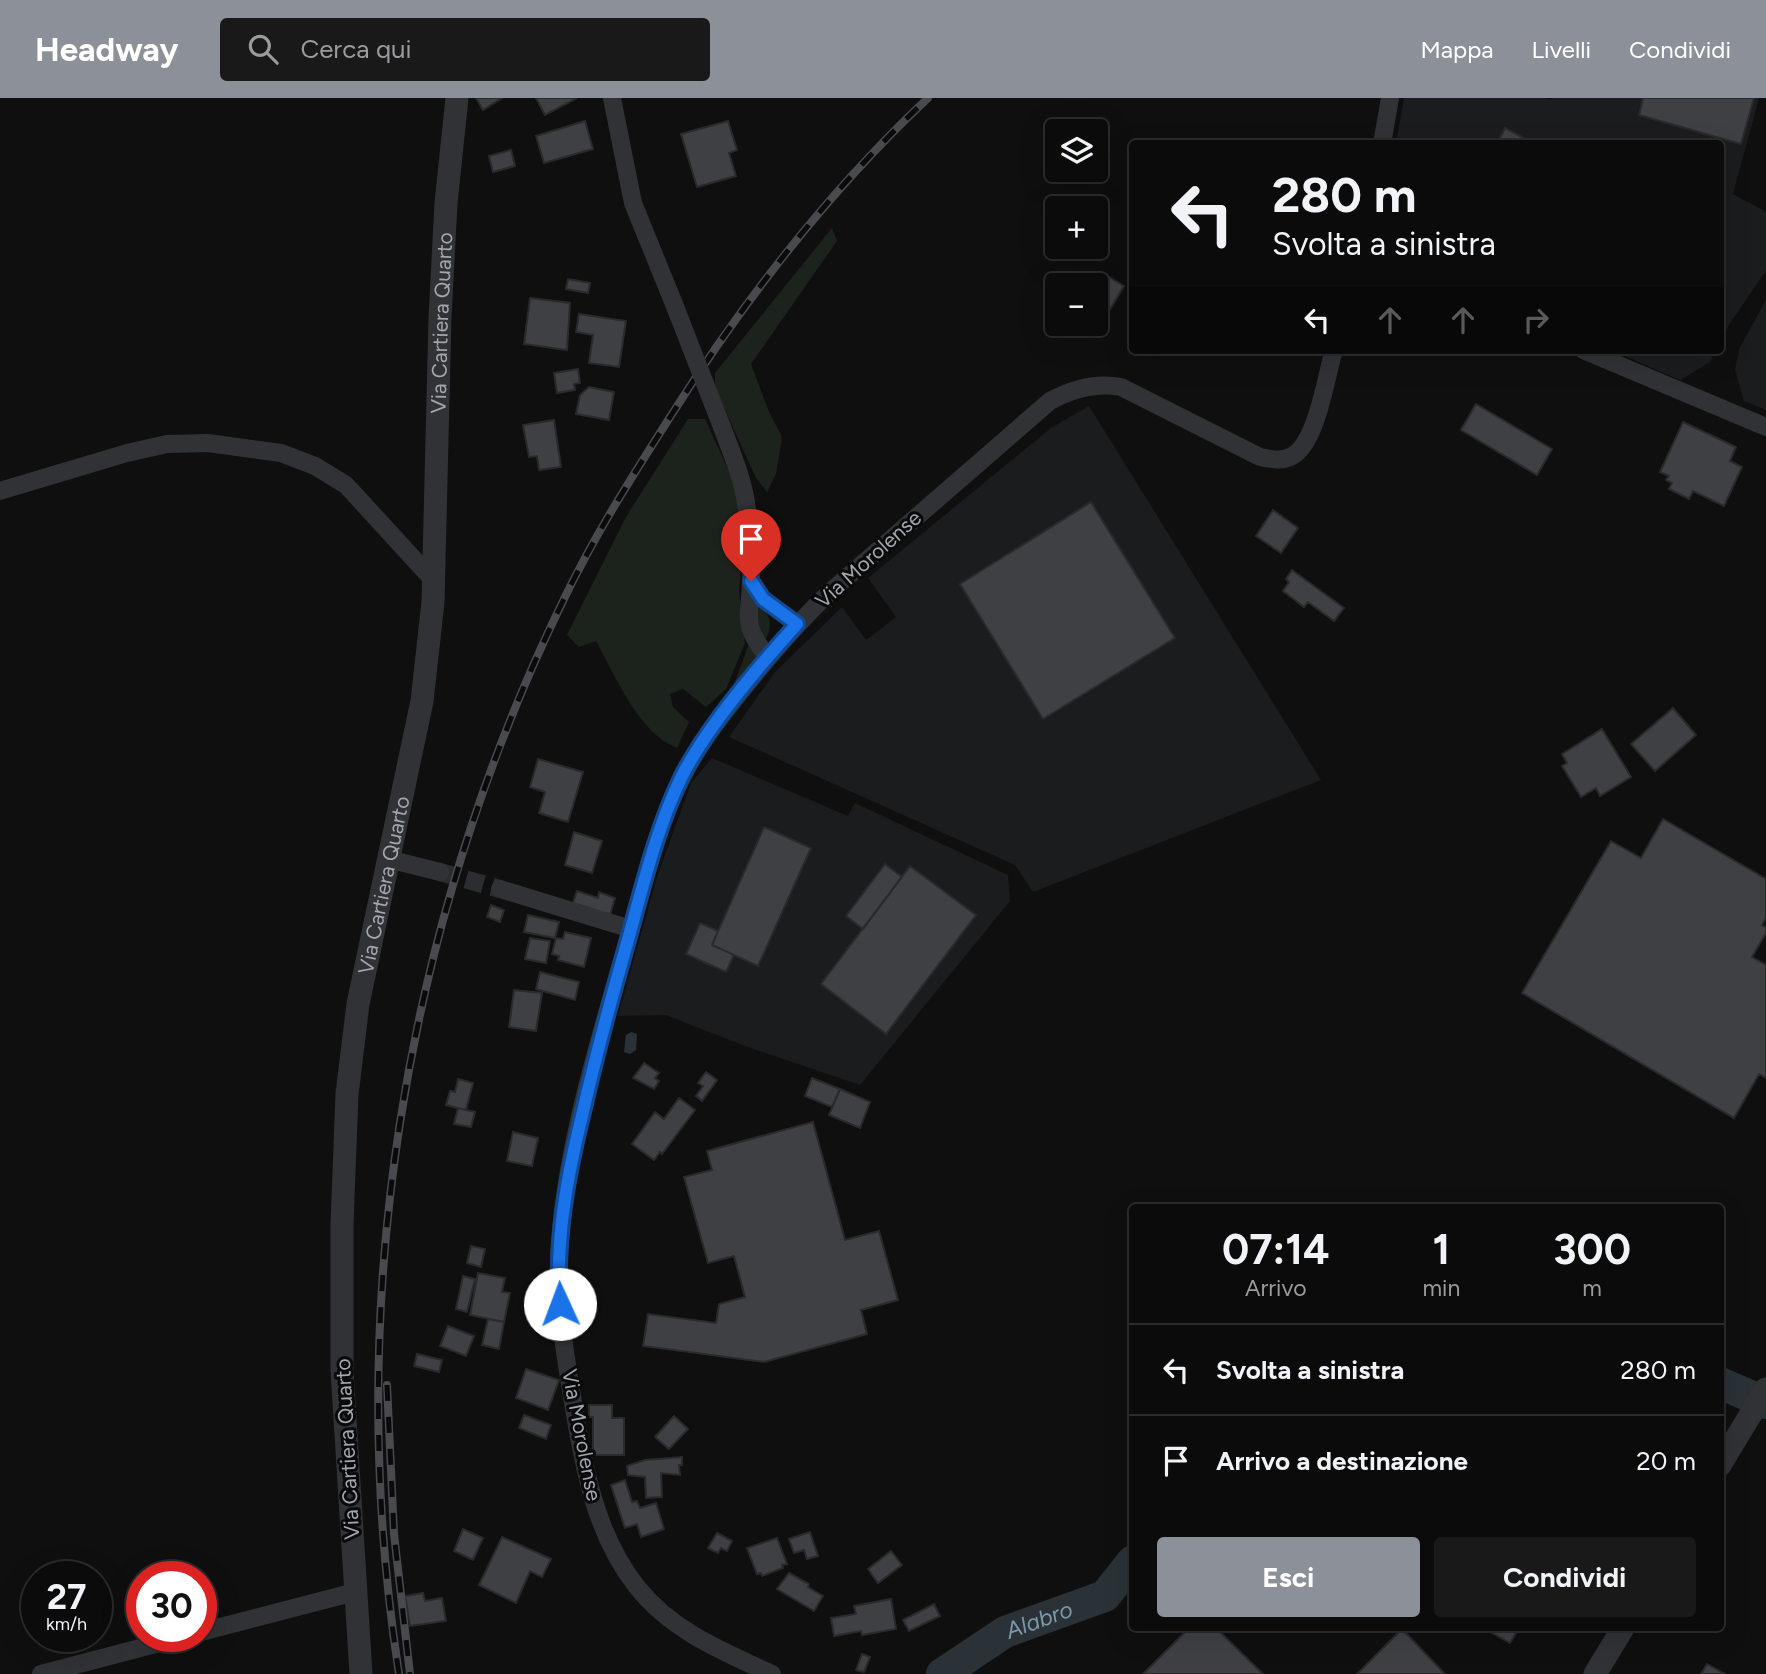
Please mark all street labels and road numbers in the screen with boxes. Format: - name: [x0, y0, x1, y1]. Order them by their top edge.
- street label: Via Cartiera Quarto: [425, 231, 457, 414]
- street label: Via Morolense: [810, 505, 926, 613]
- street label: Via Cartiera Quarto: [352, 794, 414, 976]
- street label: Via Cartiera Quarto: [330, 1358, 364, 1540]
- street label: Via Morolense: [557, 1367, 607, 1503]

